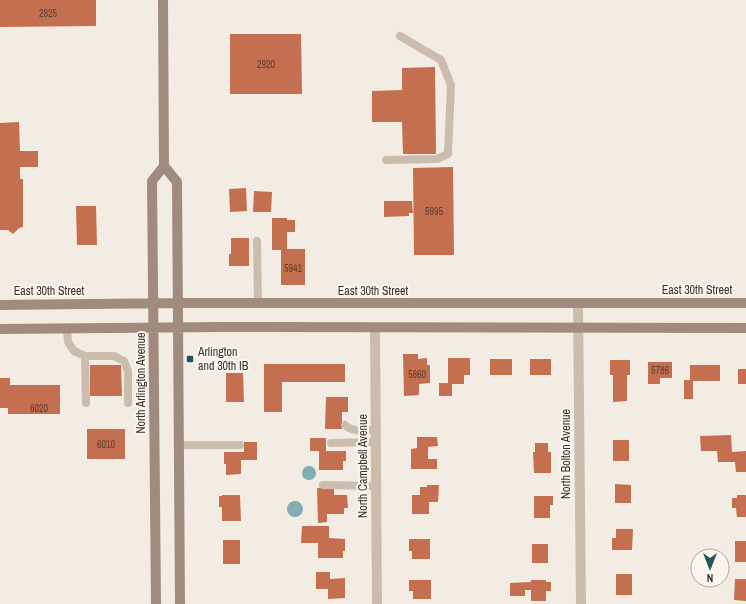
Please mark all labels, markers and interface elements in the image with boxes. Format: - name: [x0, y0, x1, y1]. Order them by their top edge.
- house number: 2825: [39, 7, 58, 20]
- house number: 2920: [257, 58, 276, 71]
- house number: 5995: [425, 205, 444, 218]
- house number: 5941: [284, 262, 303, 275]
- street label: East 30th Street: [662, 282, 733, 298]
- street label: East 30th Street: [14, 283, 85, 299]
- street label: East 30th Street: [338, 283, 409, 299]
- street label: North Arlington Avenue: [133, 332, 149, 434]
- place label: Arlington and 30th IB: [197, 344, 249, 374]
- marker: Arlington and 30th IB: [185, 354, 195, 364]
- house number: 5786: [651, 364, 670, 377]
- house number: 5860: [408, 368, 427, 381]
- house number: 6020: [30, 402, 49, 415]
- street label: North Bolton Avenue: [558, 409, 574, 499]
- street label: North Campbell Avenue: [355, 414, 371, 518]
- house number: 6010: [97, 438, 116, 451]
- north arrow: [690, 548, 730, 588]
- text: N: [707, 571, 713, 585]

